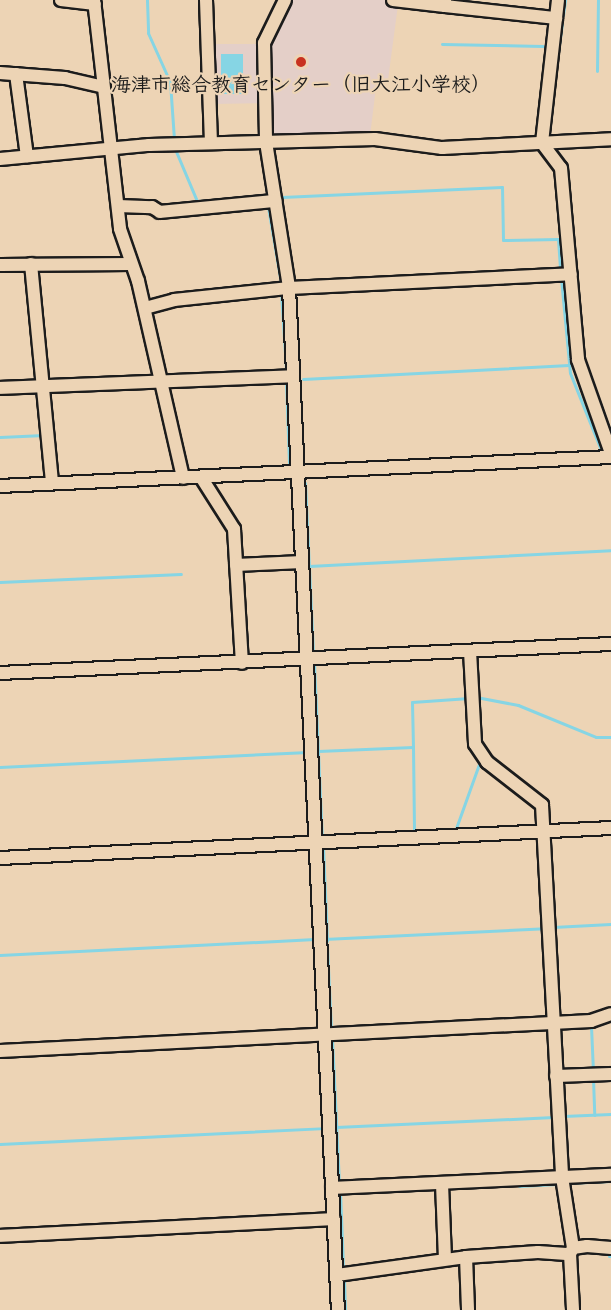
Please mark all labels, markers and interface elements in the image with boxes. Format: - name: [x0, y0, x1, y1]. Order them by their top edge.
- marker: 海津市総合教育センター（旧大江小学校）: [294, 55, 308, 69]
- place label: 海津市総合教育センター（旧大江小学校）: [111, 72, 491, 96]

